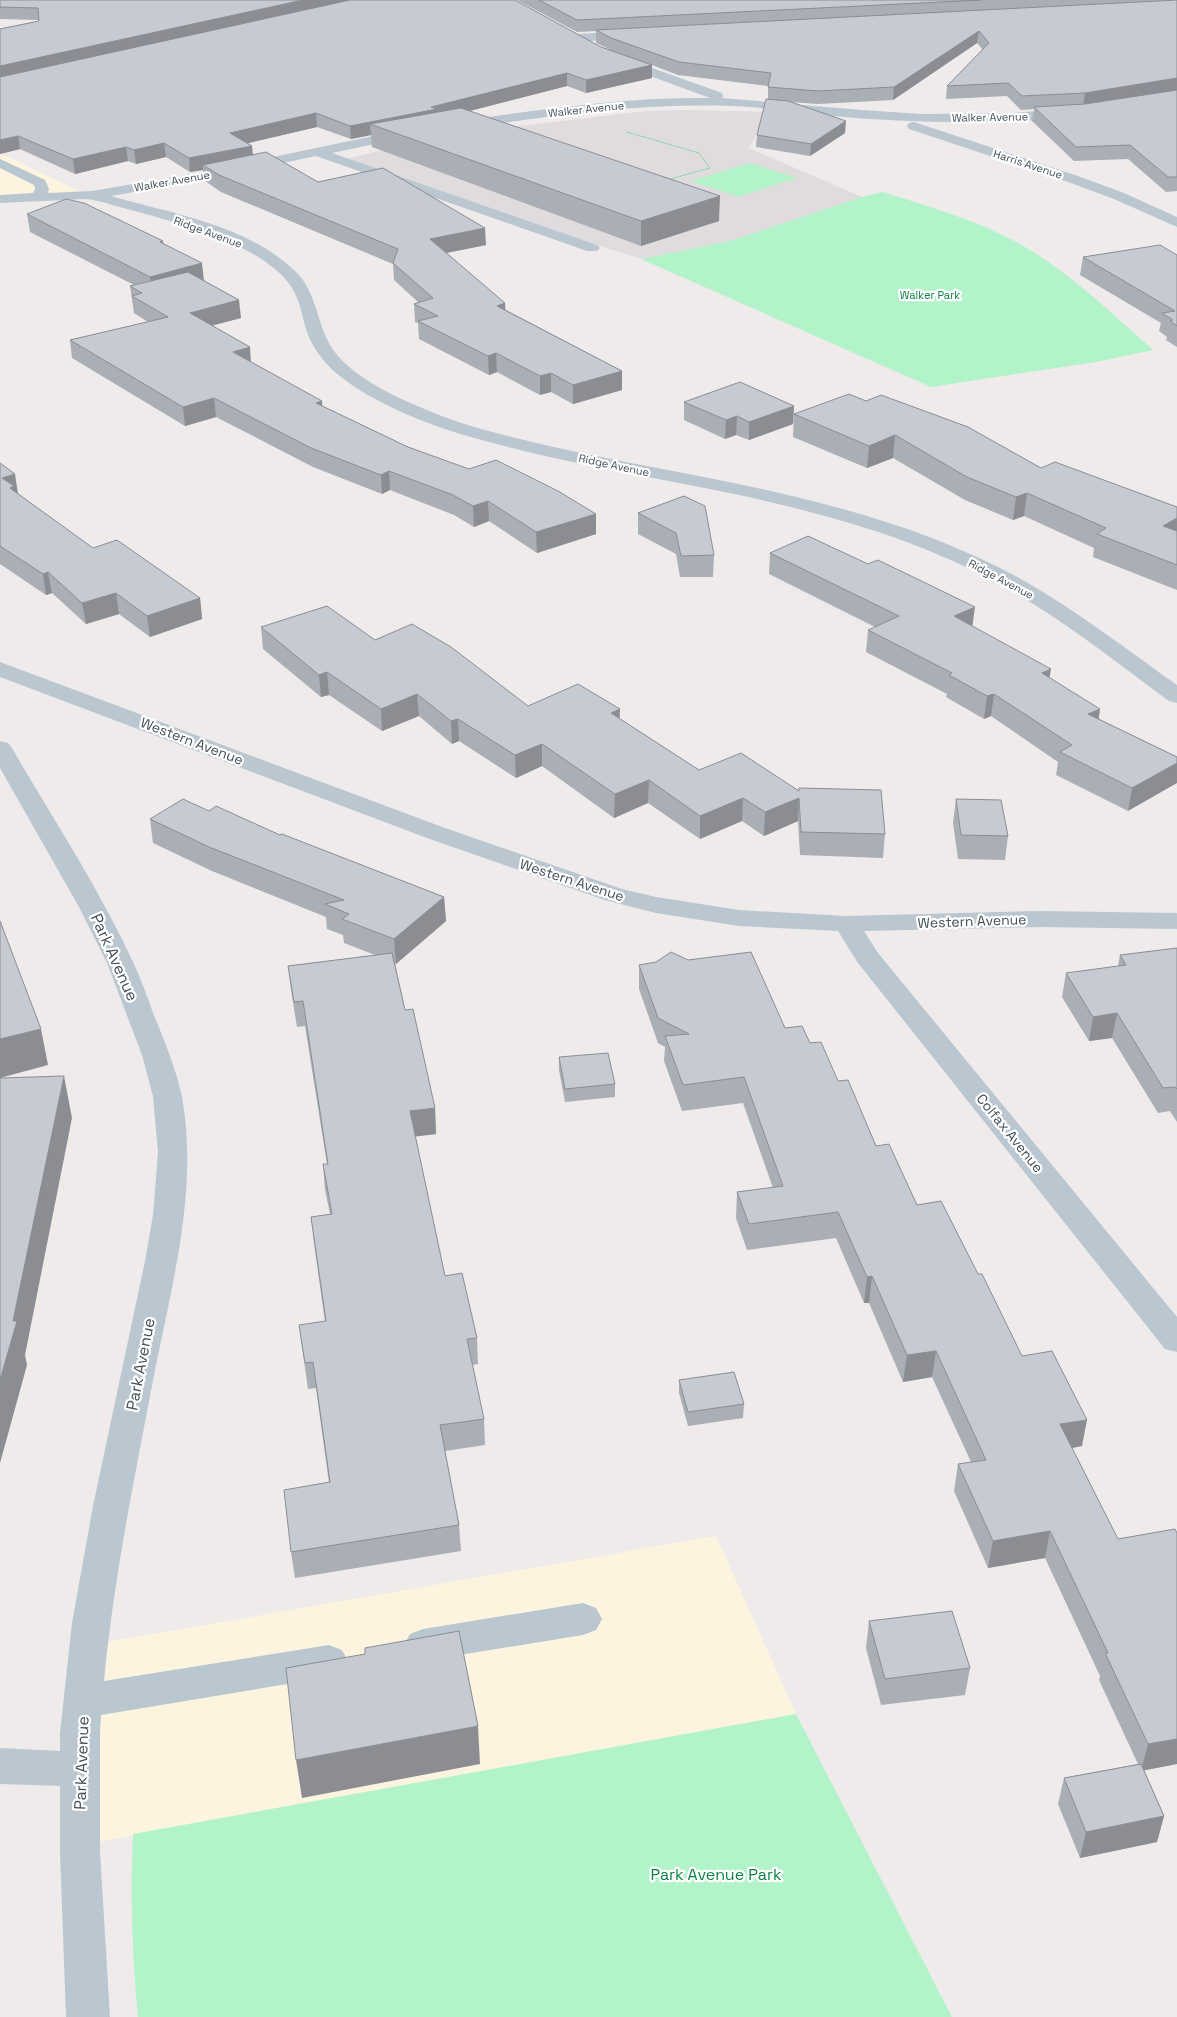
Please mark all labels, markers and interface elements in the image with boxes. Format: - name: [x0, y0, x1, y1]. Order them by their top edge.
- street label: Walker Avenue: [547, 98, 625, 120]
- street label: Walker Avenue: [952, 109, 1028, 125]
- street label: Harris Avenue: [992, 146, 1064, 182]
- street label: Walker Avenue: [133, 167, 211, 195]
- street label: Ridge Avenue: [172, 213, 244, 251]
- park label: Walker Park: [900, 288, 960, 302]
- street label: Ridge Avenue: [577, 451, 651, 479]
- street label: Ridge Avenue: [966, 556, 1036, 602]
- street label: Western Avenue: [138, 713, 246, 769]
- street label: Western Avenue: [517, 855, 627, 905]
- street label: Park Avenue: [86, 910, 143, 1004]
- street label: Western Avenue: [917, 910, 1027, 932]
- street label: Colfax Avenue: [973, 1090, 1047, 1176]
- street label: Park Avenue: [121, 1316, 160, 1412]
- street label: Park Avenue: [69, 1716, 94, 1810]
- park label: Park Avenue Park: [650, 1864, 782, 1885]

